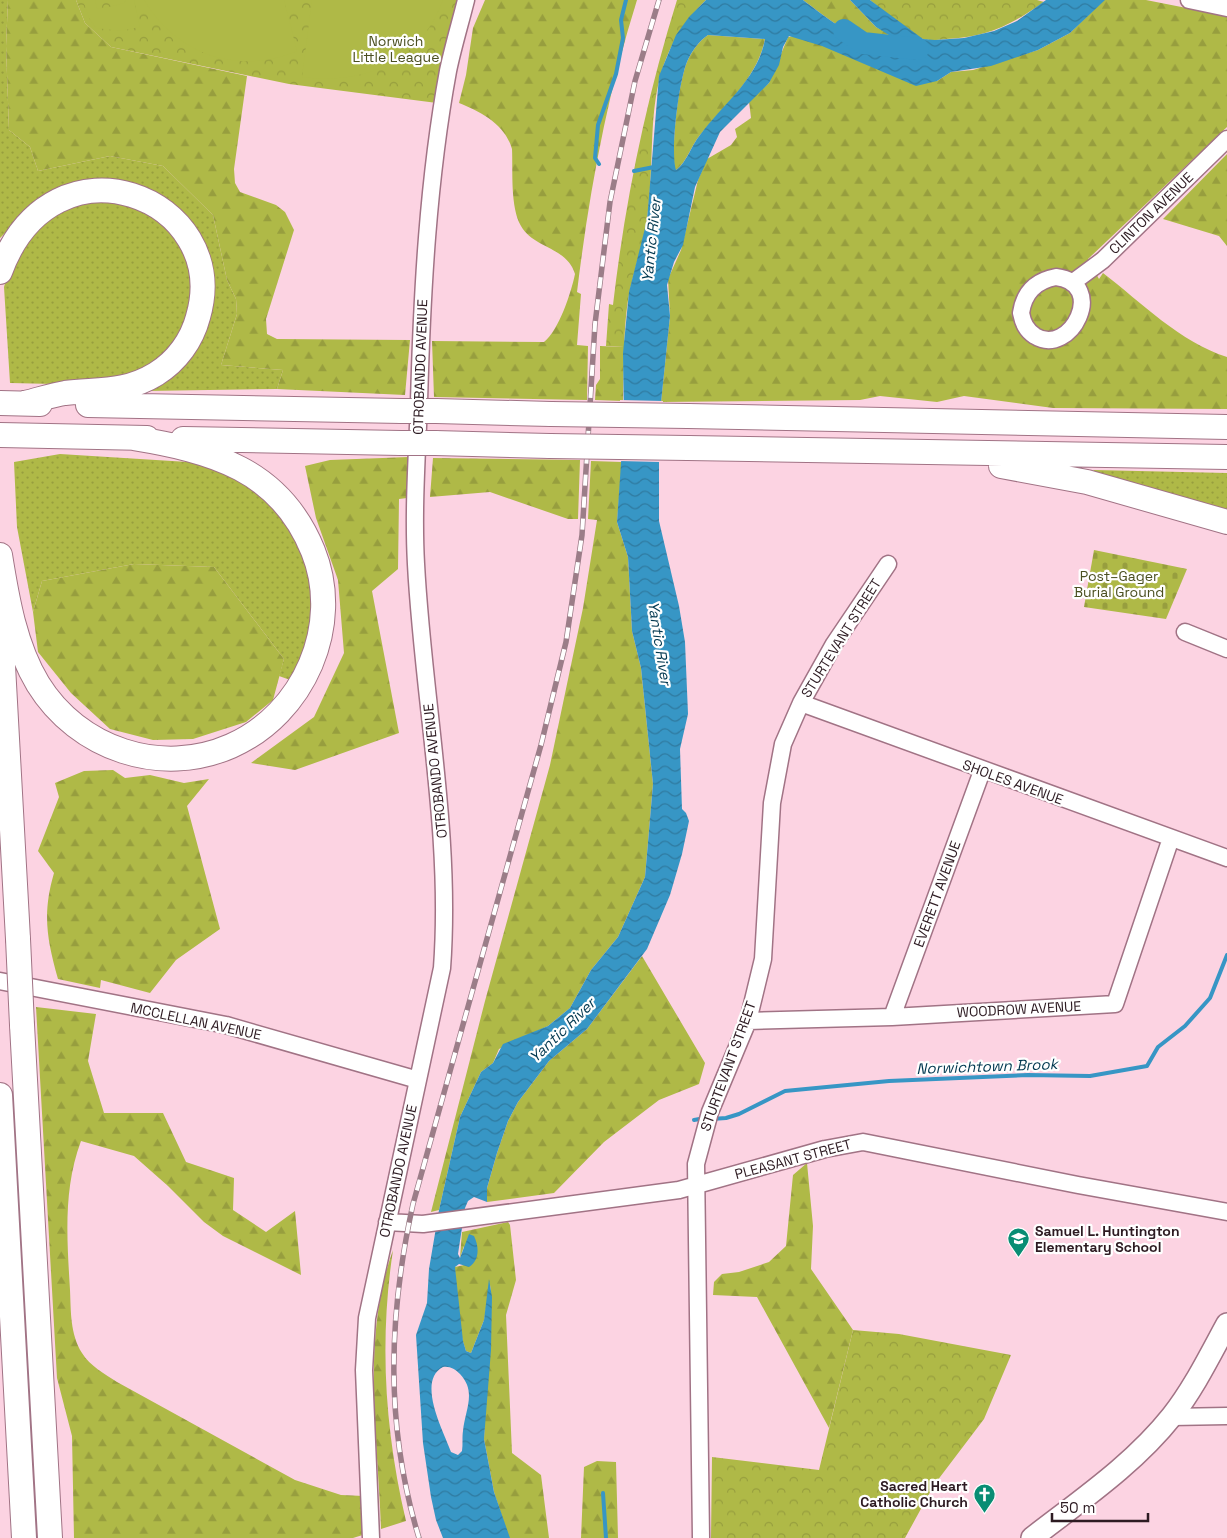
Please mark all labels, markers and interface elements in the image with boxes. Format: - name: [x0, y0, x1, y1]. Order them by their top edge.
- park label: Norwich Little League: [353, 32, 439, 66]
- street label: CLINTON AVENUE: [1105, 168, 1197, 258]
- water label: Yantic River: [637, 196, 665, 283]
- street label: OTROBANDO AVENUE: [409, 299, 431, 435]
- park label: Post–Gager Burial Ground: [1074, 567, 1164, 601]
- street label: STURTEVANT STREET: [797, 575, 885, 701]
- water label: Yantic River: [644, 600, 676, 687]
- street label: OTROBANDO AVENUE: [419, 703, 451, 839]
- street label: SHOLES AVENUE: [960, 755, 1066, 809]
- street label: EVERETT AVENUE: [909, 838, 965, 950]
- water label: Yantic River: [525, 993, 600, 1066]
- street label: WOODROW AVENUE: [956, 997, 1082, 1021]
- street label: MCCLELLAN AVENUE: [129, 998, 263, 1044]
- street label: STURTEVANT STREET: [696, 998, 760, 1134]
- water label: Norwichtown Brook: [916, 1054, 1060, 1078]
- street label: OTROBANDO AVENUE: [375, 1103, 421, 1239]
- street label: PLEASANT STREET: [733, 1135, 853, 1183]
- place label: Samuel L. Huntington Elementary School: [1035, 1222, 1180, 1256]
- school or university icon: Samuel L. Huntington Elementary School: [1007, 1227, 1031, 1258]
- place label: Sacred Heart Catholic Church: [860, 1477, 968, 1511]
- church icon: Sacred Heart Catholic Church: [972, 1482, 996, 1513]
- scale bar: [1052, 1490, 1148, 1522]
- text: 50 m: [1060, 1498, 1095, 1517]

